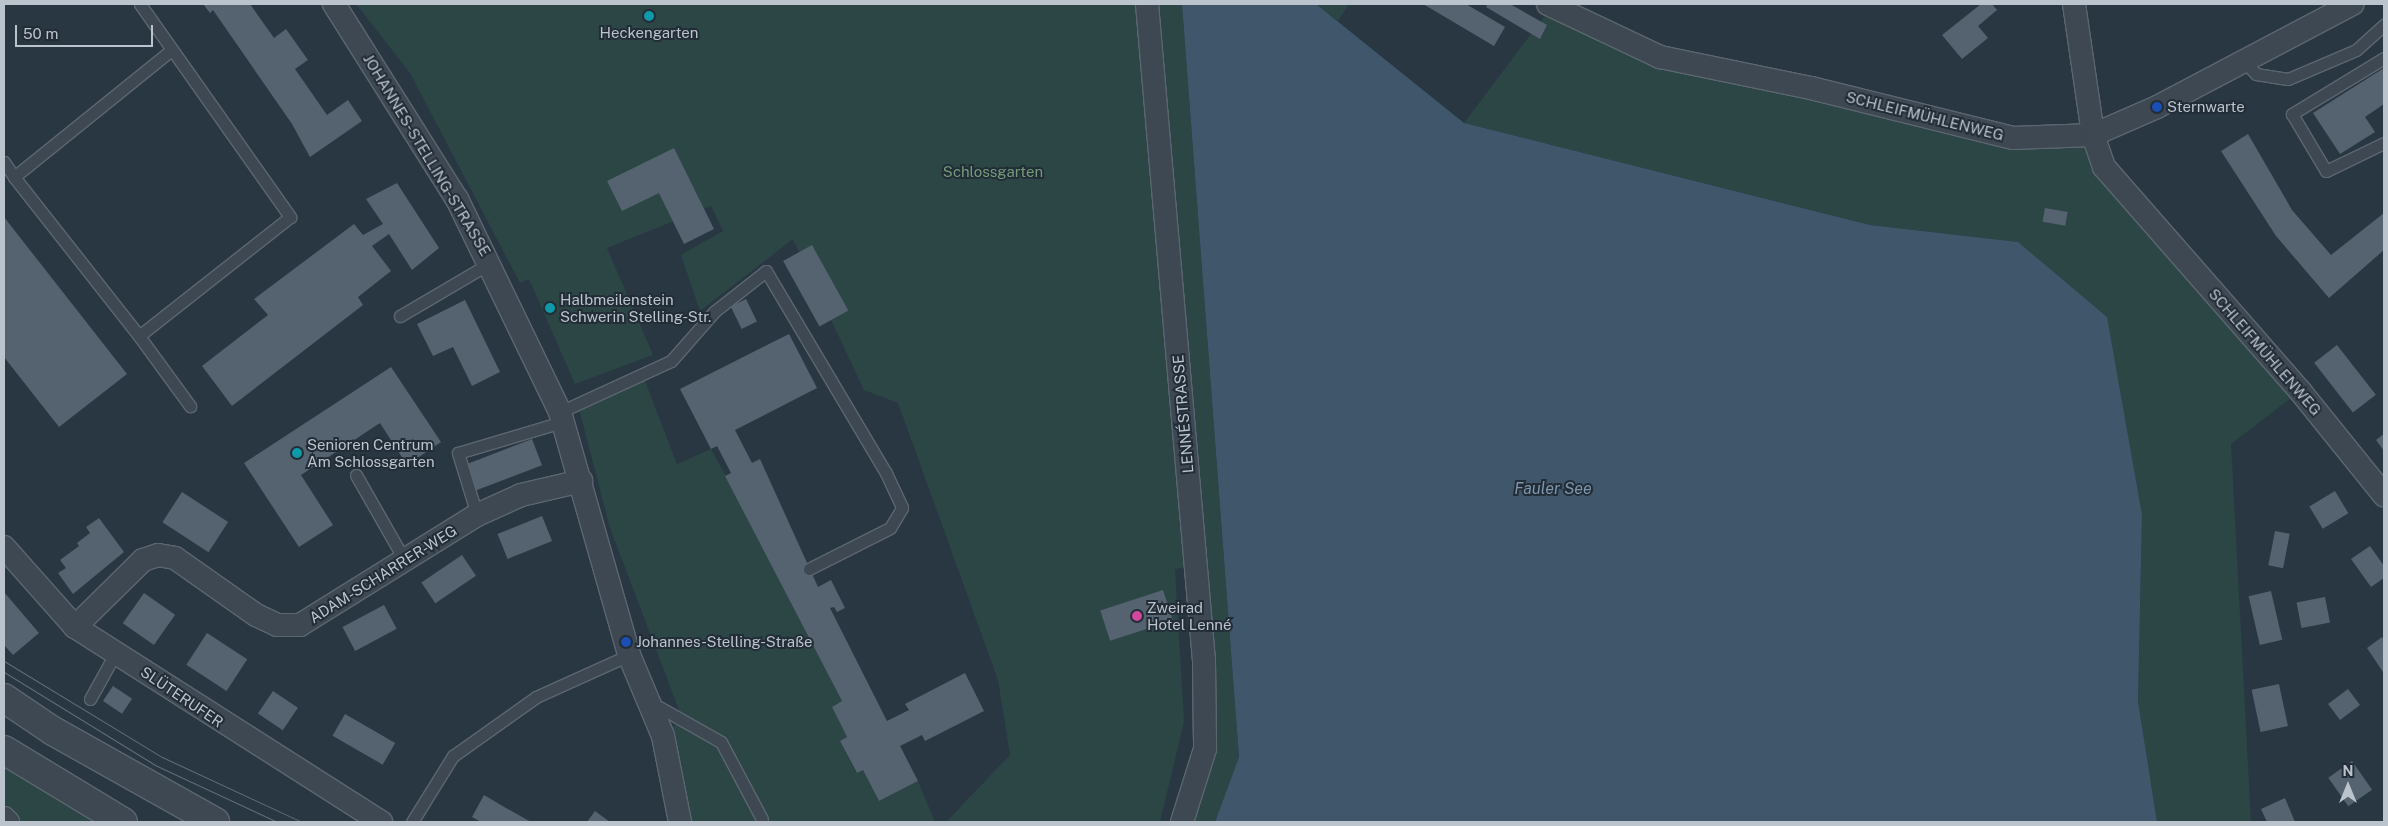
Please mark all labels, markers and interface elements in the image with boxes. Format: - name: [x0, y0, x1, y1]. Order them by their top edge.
- marker: Heckengarten: [643, 10, 655, 22]
- scale bar: [18, 15, 155, 47]
- place label: Heckengarten: [600, 24, 698, 42]
- text: 50 m: [23, 25, 58, 42]
- street label: JOHANNES-STELLING-STRASSE: [359, 51, 495, 259]
- street label: SCHLEIFMÜHLENWEG: [1844, 88, 2006, 144]
- place label: Sternwarte: [2167, 98, 2245, 116]
- marker: Sternwarte: [2151, 101, 2163, 113]
- park label: Schlossgarten: [943, 163, 1043, 181]
- street label: SCHLEIFMÜHLENWEG: [2205, 285, 2325, 419]
- place label: Halbmeilenstein Schwerin Stelling-Str.: [560, 290, 711, 325]
- marker: Halbmeilenstein Schwerin Stelling-Str.: [544, 302, 556, 314]
- street label: LENNÉSTRASSE: [1169, 354, 1197, 474]
- place label: Senioren Centrum Am Schlossgarten: [307, 435, 435, 470]
- marker: Senioren Centrum Am Schlossgarten: [291, 447, 303, 459]
- water label: Fauler See: [1514, 479, 1592, 499]
- street label: ADAM-SCHARRER-WEG: [306, 521, 460, 627]
- place label: Zweirad Hotel Lenné: [1147, 598, 1232, 633]
- marker: Zweirad Hotel Lenné: [1131, 610, 1143, 622]
- place label: Johannes-Stelling-Straße: [636, 633, 813, 651]
- marker: Johannes-Stelling-Straße: [620, 636, 632, 648]
- street label: SLÜTERUFER: [137, 663, 227, 731]
- north arrow: [2323, 761, 2373, 811]
- text: N: [2343, 763, 2353, 779]

